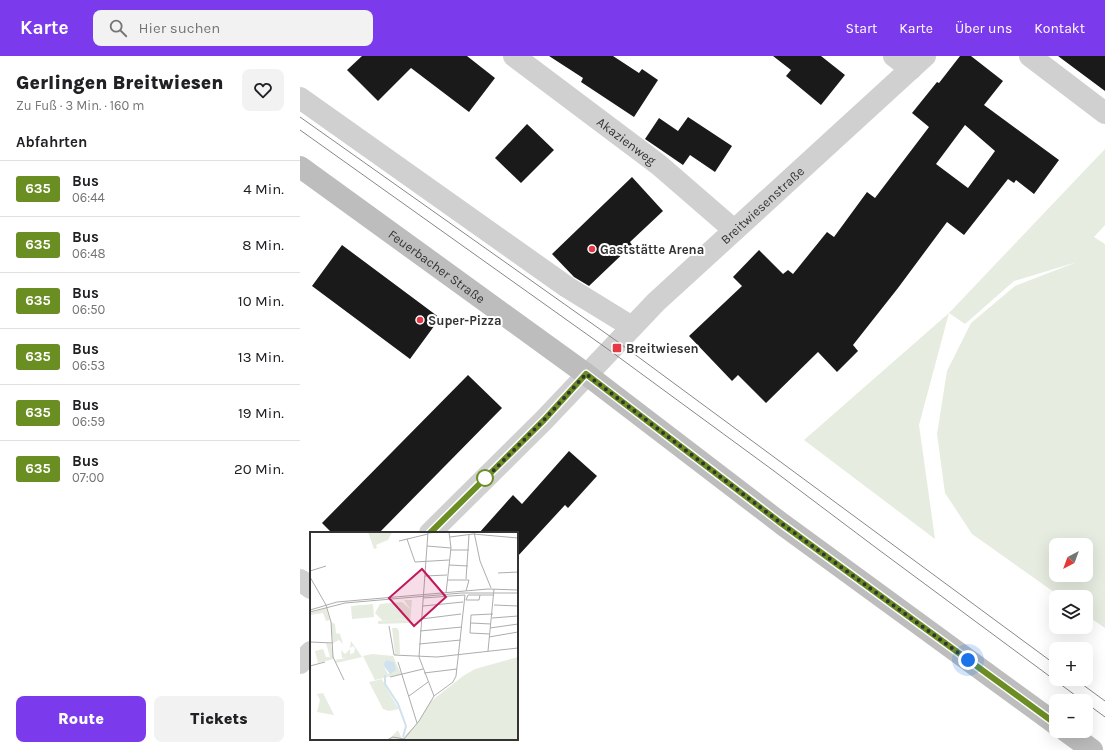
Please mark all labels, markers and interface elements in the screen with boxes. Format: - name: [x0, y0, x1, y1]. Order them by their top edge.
- search box: [93, 10, 373, 46]
- text: Karte: [20, 17, 69, 39]
- icon: search: [107, 17, 129, 39]
- text: Hier suchen: [139, 19, 220, 37]
- text: Start: [845, 20, 877, 37]
- text: Karte: [899, 20, 933, 37]
- text: Über uns: [955, 20, 1012, 37]
- text: Kontakt: [1034, 20, 1085, 37]
- button: heart: [242, 69, 284, 111]
- text: Gerlingen Breitwiesen: [16, 72, 224, 94]
- text: Zu Fuß · 3 Min. · 160 m: [16, 98, 145, 113]
- street label: Akazienweg: [594, 114, 660, 168]
- text: Abfahrten: [16, 133, 87, 151]
- street label: Breitwiesenstraße: [717, 163, 807, 247]
- text: Bus: [72, 172, 99, 190]
- text: 635: [25, 180, 51, 197]
- text: 4 Min.: [243, 180, 284, 198]
- text: 06:44: [72, 190, 105, 205]
- street label: Feuerbacher Straße: [386, 226, 488, 306]
- text: Bus: [72, 228, 99, 246]
- text: 635: [25, 236, 51, 253]
- text: 8 Min.: [242, 236, 284, 254]
- place label: Gaststätte Arena: [600, 242, 704, 257]
- marker: Gaststätte Arena: [587, 244, 597, 254]
- text: 06:48: [72, 246, 105, 261]
- text: Bus: [72, 284, 99, 302]
- text: 635: [25, 292, 51, 309]
- text: 10 Min.: [238, 292, 284, 310]
- text: 06:50: [72, 302, 105, 317]
- place label: Super-Pizza: [428, 313, 502, 328]
- marker: Super-Pizza: [415, 315, 425, 325]
- text: Bus: [72, 340, 99, 358]
- place label: Breitwiesen: [626, 341, 699, 356]
- marker: Breitwiesen: [611, 342, 623, 354]
- text: 635: [25, 348, 51, 365]
- text: 13 Min.: [238, 348, 284, 366]
- text: 06:53: [72, 358, 105, 373]
- text: Bus: [72, 396, 99, 414]
- text: 635: [25, 404, 51, 421]
- text: 19 Min.: [238, 404, 284, 422]
- text: 06:59: [72, 414, 105, 429]
- text: Bus: [72, 452, 99, 470]
- text: 635: [25, 460, 51, 477]
- text: 20 Min.: [234, 460, 284, 478]
- unlabelled marker: [476, 469, 494, 487]
- text: 07:00: [72, 470, 104, 485]
- inset map: [310, 532, 518, 740]
- north arrow: [1049, 538, 1093, 582]
- map controls: [1049, 538, 1093, 738]
- button: layers: [1049, 590, 1093, 634]
- button: +: [1049, 642, 1093, 686]
- your location: [958, 650, 978, 670]
- button: −: [1049, 694, 1093, 738]
- button: Route: [16, 696, 146, 742]
- button: Tickets: [154, 696, 284, 742]

